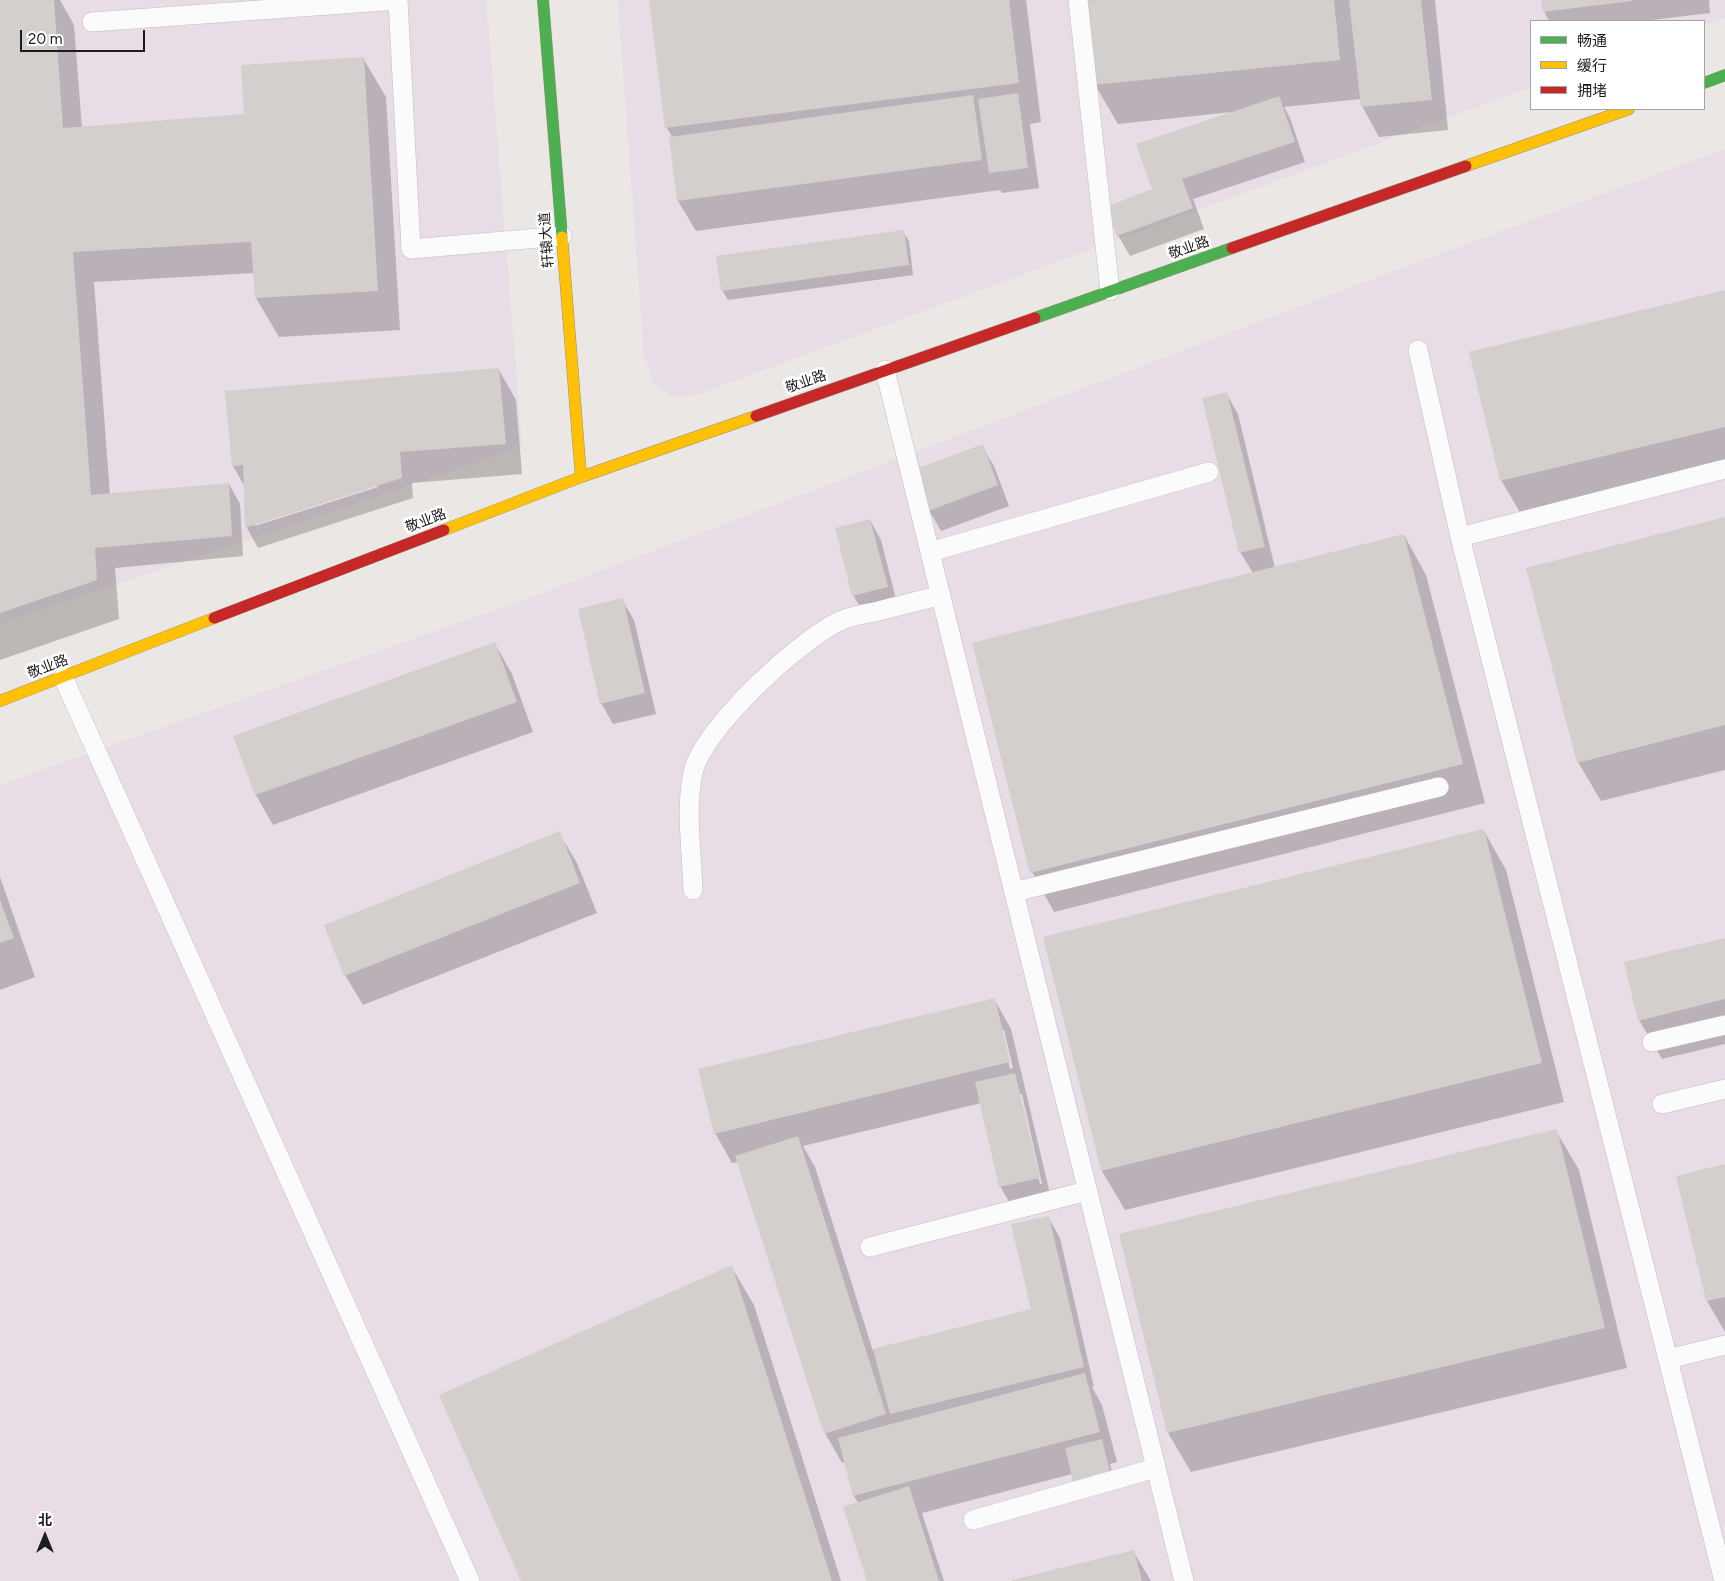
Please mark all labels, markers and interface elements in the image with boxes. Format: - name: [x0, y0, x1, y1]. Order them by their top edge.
- scale bar: [22, 20, 148, 52]
- legend: [1530, 20, 1705, 110]
- text: 20 m: [28, 30, 62, 48]
- text: 畅通: [1577, 32, 1607, 50]
- text: 缓行: [1577, 57, 1607, 75]
- text: 拥堵: [1577, 82, 1607, 100]
- street label: 轩辕大道: [537, 211, 557, 269]
- street label: 敬业路: [1166, 233, 1212, 263]
- street label: 敬业路: [783, 367, 829, 397]
- street label: 敬业路: [403, 506, 449, 536]
- street label: 敬业路: [25, 652, 71, 682]
- north arrow: [20, 1511, 70, 1561]
- text: 北: [38, 1512, 52, 1529]

